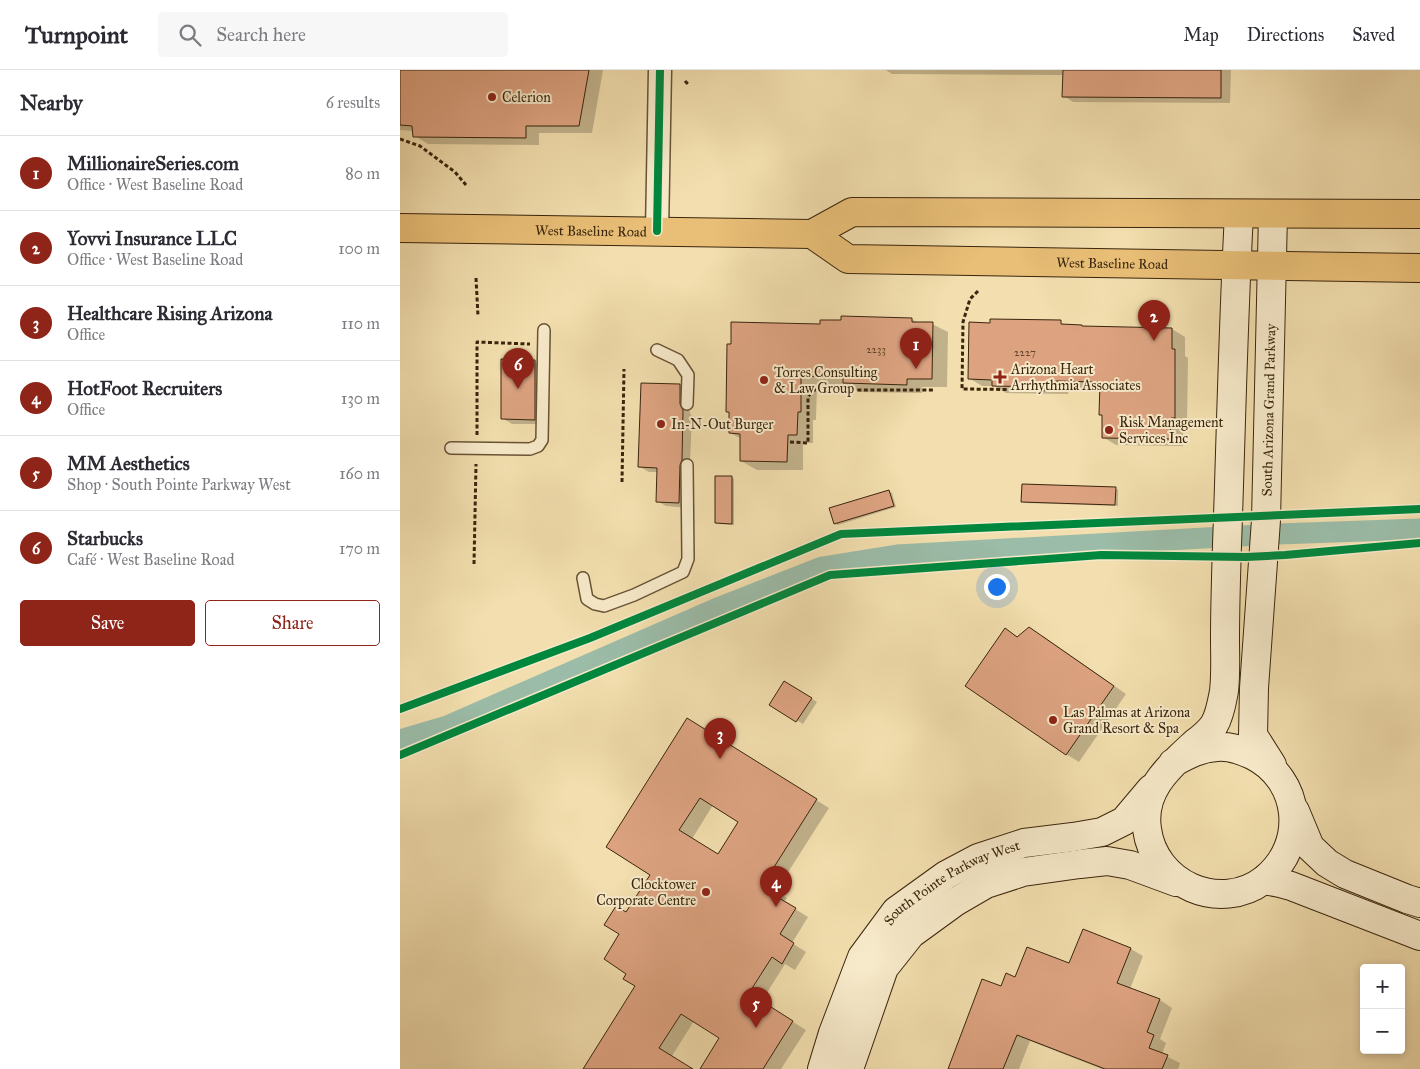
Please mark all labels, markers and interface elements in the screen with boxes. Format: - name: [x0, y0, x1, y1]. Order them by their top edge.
- search box: [158, 12, 508, 57]
- text: Turnpoint: [25, 20, 128, 50]
- icon: search: [176, 21, 204, 49]
- text: Search here: [216, 23, 306, 46]
- text: Map: [1183, 24, 1219, 46]
- text: Directions: [1247, 24, 1324, 46]
- text: Saved: [1352, 24, 1395, 46]
- place label: Celerion: [502, 89, 551, 106]
- text: Nearby: [20, 90, 83, 116]
- marker: Celerion: [486, 91, 498, 103]
- text: 6 results: [326, 93, 380, 112]
- text: MillionaireSeries.com: [67, 152, 239, 175]
- text: 1: [33, 164, 39, 183]
- text: 80 m: [345, 164, 380, 183]
- text: Office · West Baseline Road: [67, 175, 243, 194]
- street label: West Baseline Road: [535, 222, 647, 241]
- text: Yovvi Insurance LLC: [67, 227, 237, 250]
- text: 2: [32, 239, 40, 258]
- text: 100 m: [338, 239, 380, 258]
- text: Office · West Baseline Road: [67, 250, 243, 269]
- street label: West Baseline Road: [1056, 254, 1168, 273]
- pin: 2: [1138, 300, 1170, 341]
- text: Healthcare Rising Arizona: [67, 302, 273, 325]
- text: 3: [33, 314, 39, 333]
- text: 110 m: [341, 314, 380, 333]
- street label: South Arizona Grand Parkway: [1259, 323, 1280, 497]
- text: Office: [67, 325, 105, 344]
- pin: 1: [900, 328, 932, 369]
- house number: 2233: [866, 343, 886, 356]
- house number: 2227: [1014, 346, 1036, 359]
- pin: 6: [502, 348, 534, 389]
- place label: Arizona Heart Arrhythmia Associates: [1010, 361, 1141, 394]
- place label: Torres Consulting & Law Group: [774, 364, 878, 397]
- marker: Arizona Heart Arrhythmia Associates: [993, 370, 1007, 384]
- marker: Torres Consulting & Law Group: [758, 374, 770, 386]
- text: HotFoot Recruiters: [67, 377, 222, 400]
- text: 4: [32, 389, 40, 408]
- text: 130 m: [341, 389, 380, 408]
- text: Office: [67, 400, 105, 419]
- place label: Risk Management Services Inc: [1119, 414, 1224, 447]
- place label: In-N-Out Burger: [671, 416, 774, 433]
- marker: In-N-Out Burger: [655, 418, 667, 430]
- marker: Risk Management Services Inc: [1103, 424, 1115, 436]
- text: MM Aesthetics: [67, 452, 190, 475]
- text: 5: [32, 464, 40, 483]
- text: 160 m: [339, 464, 380, 483]
- text: Shop · South Pointe Parkway West: [67, 475, 291, 494]
- text: Starbucks: [67, 527, 143, 550]
- text: 6: [32, 539, 40, 558]
- text: 170 m: [339, 539, 380, 558]
- text: Café · West Baseline Road: [67, 550, 235, 569]
- your location: [984, 574, 1010, 600]
- button: Save: [20, 600, 195, 646]
- button: Share: [205, 600, 380, 646]
- place label: Las Palmas at Arizona Grand Resort & Spa: [1063, 704, 1190, 737]
- marker: Las Palmas at Arizona Grand Resort & Spa: [1047, 714, 1059, 726]
- pin: 3: [704, 718, 736, 759]
- street label: South Pointe Parkway West: [880, 837, 1022, 929]
- pin: 4: [760, 866, 792, 907]
- place label: Clocktower Corporate Centre: [596, 876, 697, 909]
- marker: Clocktower Corporate Centre: [700, 886, 712, 898]
- map controls: [1360, 964, 1405, 1054]
- button: +: [1360, 964, 1405, 1009]
- pin: 5: [740, 987, 772, 1028]
- button: −: [1360, 1009, 1405, 1054]

